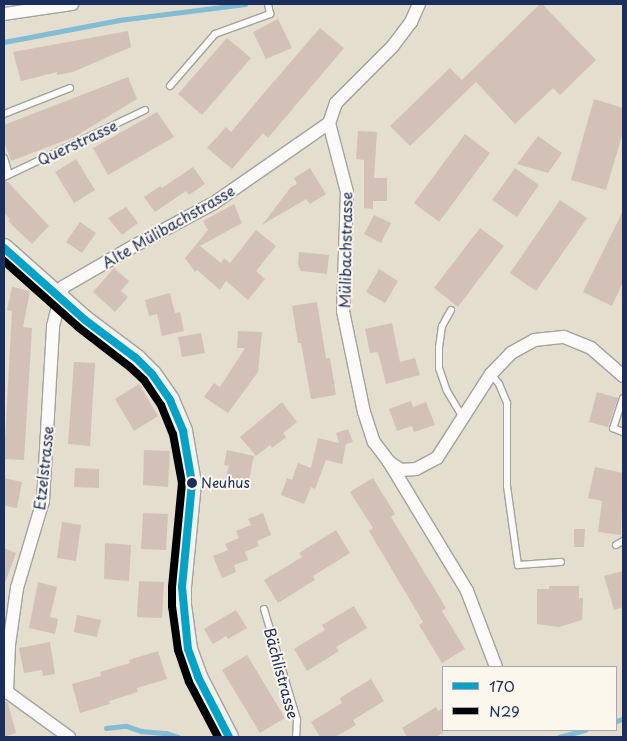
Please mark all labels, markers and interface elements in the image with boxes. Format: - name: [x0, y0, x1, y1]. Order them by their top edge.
- street label: Querstrasse: [34, 116, 120, 168]
- street label: Alte Mülibachstrasse: [98, 180, 238, 272]
- street label: Mülibachstrasse: [335, 192, 355, 308]
- street label: Etzelstrasse: [30, 425, 56, 511]
- place label: Neuhus: [201, 475, 250, 491]
- marker: Neuhus: [187, 478, 197, 488]
- street label: Bächlistrasse: [261, 625, 303, 721]
- legend: [442, 666, 617, 731]
- text: 170: [489, 674, 515, 697]
- text: N29: [489, 699, 520, 722]

